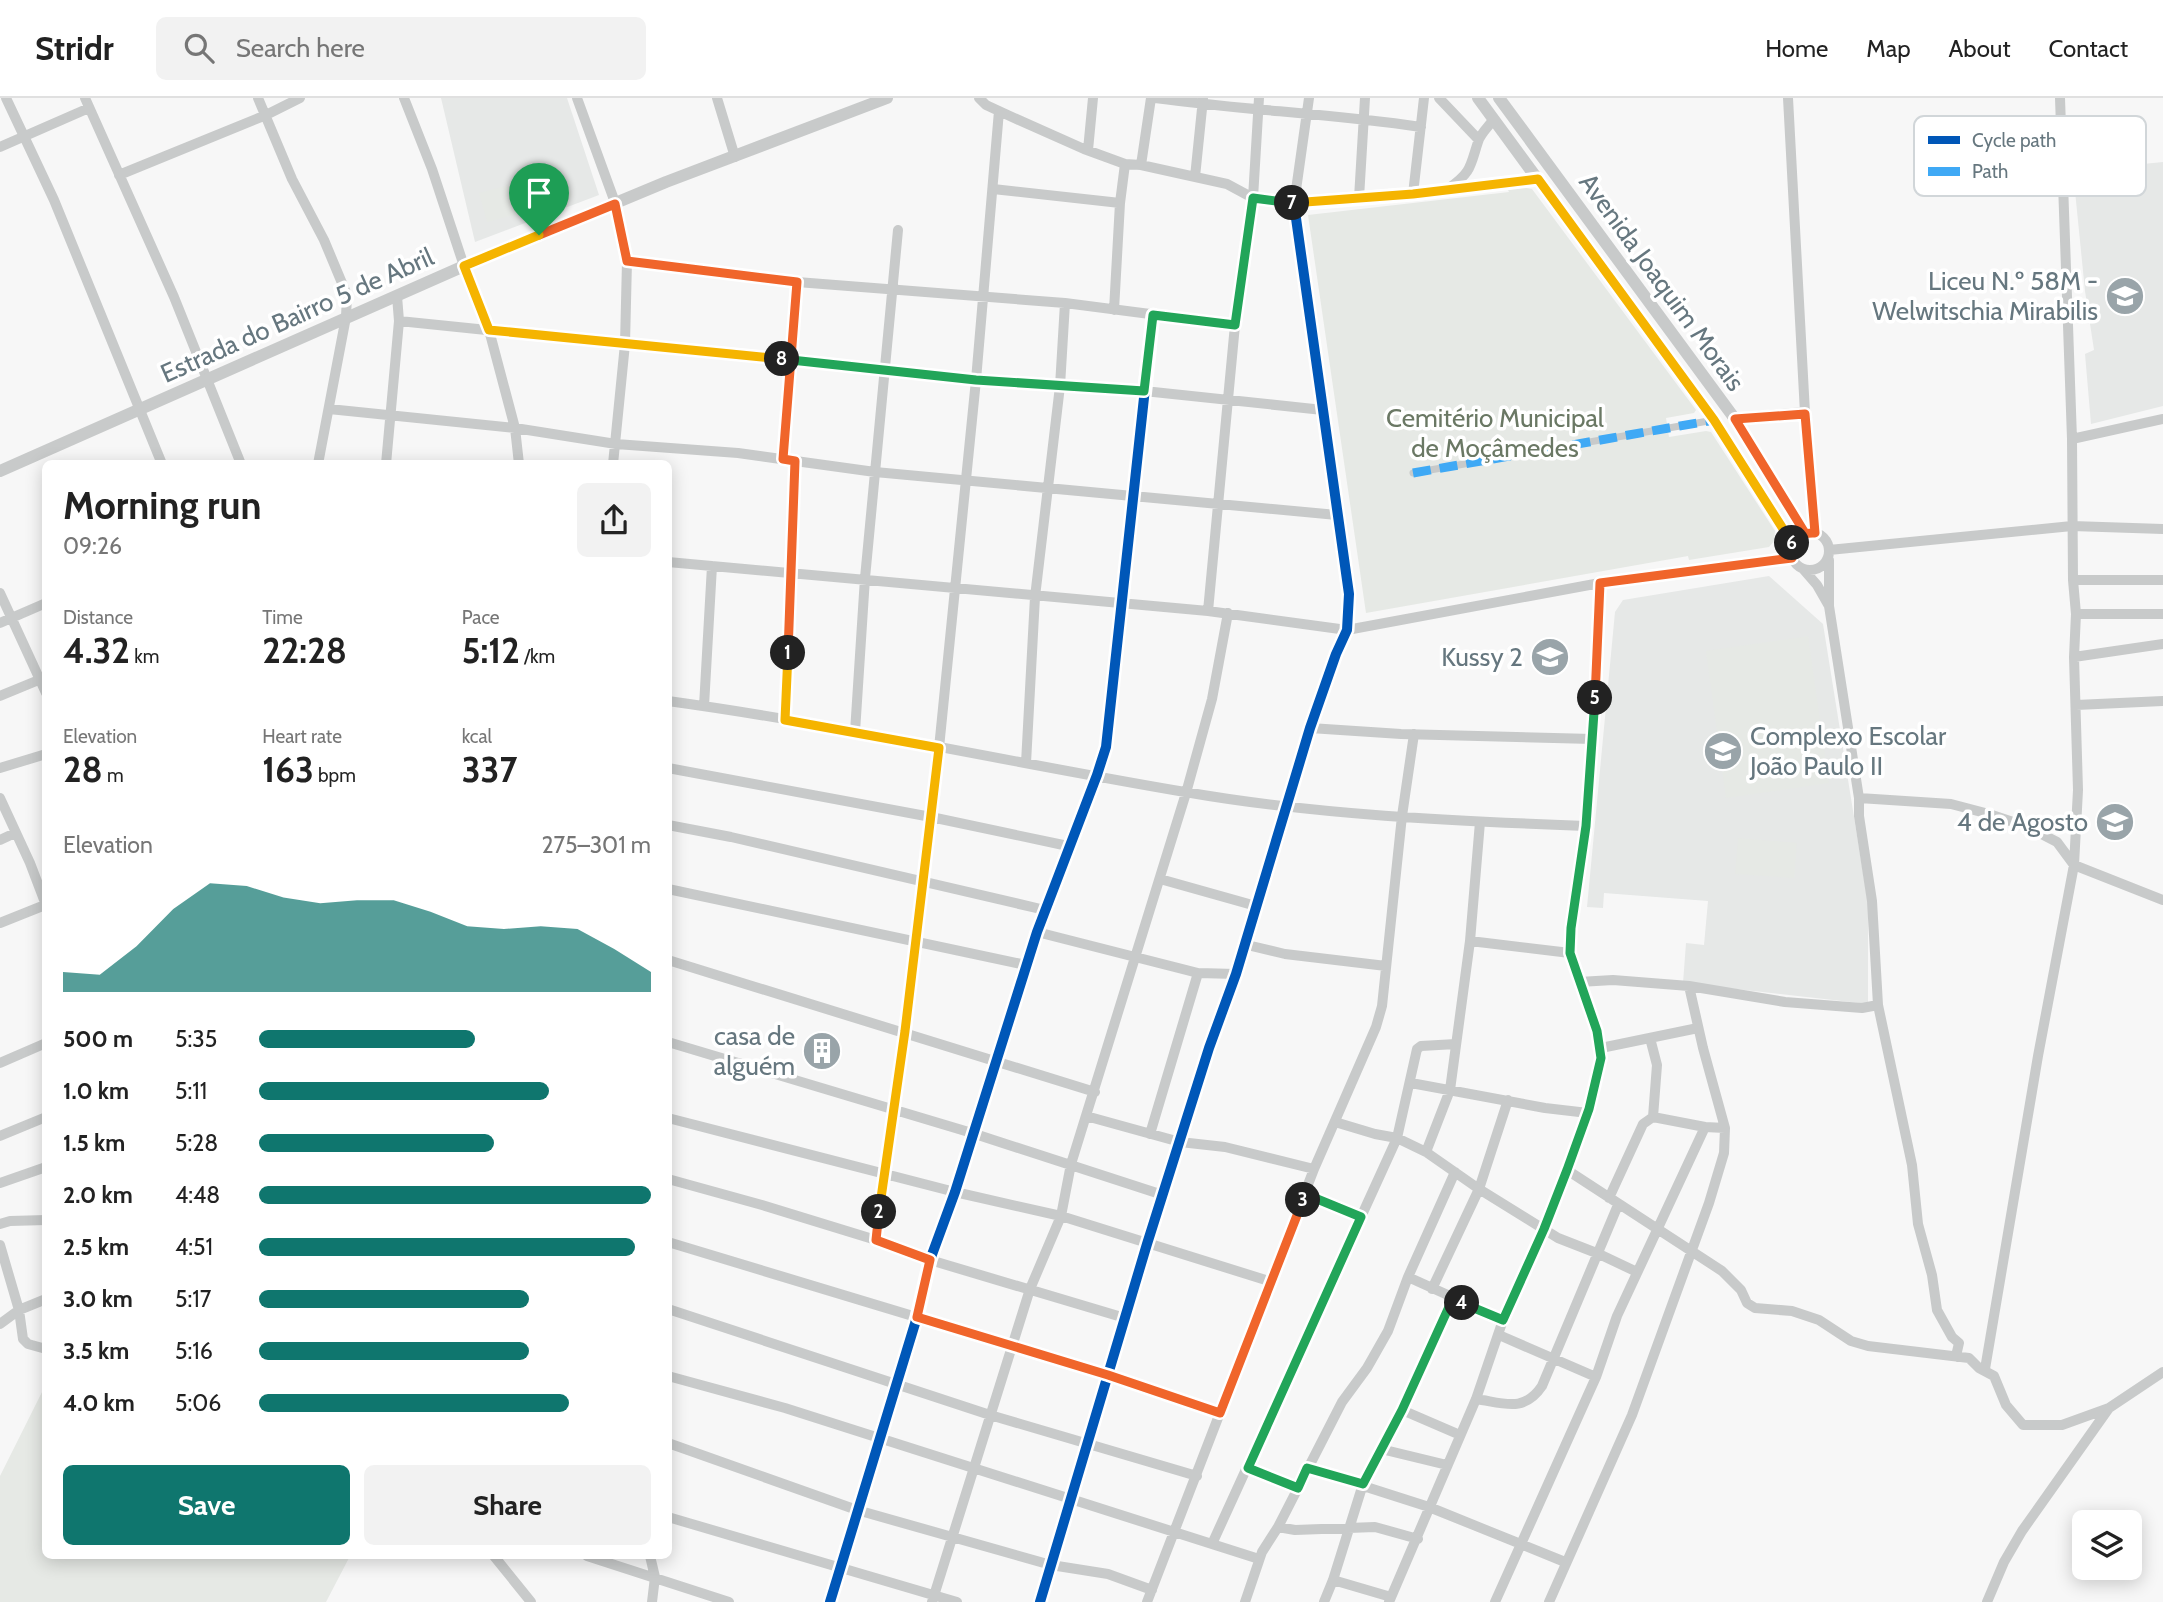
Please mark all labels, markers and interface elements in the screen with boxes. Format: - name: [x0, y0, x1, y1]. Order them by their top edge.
- search box: [156, 17, 646, 80]
- text: Stridr: [35, 28, 114, 68]
- icon: search: [180, 29, 218, 67]
- text: Search here: [236, 32, 365, 64]
- text: Home: [1765, 34, 1828, 63]
- text: Map: [1866, 34, 1911, 63]
- text: About: [1949, 34, 2011, 63]
- text: Contact: [2049, 34, 2128, 63]
- legend: [1914, 116, 2146, 196]
- text: Cycle path: [1972, 129, 2056, 152]
- text: Path: [1972, 160, 2008, 183]
- pin: [509, 163, 569, 235]
- street label: Avenida Joaquim Morais: [1572, 167, 1752, 397]
- icon: arrive: [520, 174, 558, 212]
- pin: 7: [1274, 186, 1310, 220]
- text: 7: [1287, 191, 1296, 214]
- street label: Estrada do Bairro 5 de Abril: [156, 240, 438, 390]
- place label: Liceu N.º 58M - Welwitschia Mirabilis: [1872, 265, 2098, 327]
- school or university icon: Liceu N.º 58M - Welwitschia Mirabilis: [2104, 275, 2146, 317]
- pin: 8: [764, 342, 800, 376]
- text: 8: [776, 347, 787, 370]
- park label: Cemitério Municipal de Moçâmedes: [1386, 402, 1604, 464]
- text: Morning run: [63, 482, 262, 529]
- button: share: [577, 483, 651, 557]
- pin: 6: [1774, 526, 1810, 560]
- text: 6: [1786, 531, 1797, 554]
- text: 09:26: [63, 532, 122, 560]
- text: Distance: [63, 606, 133, 629]
- text: Time: [262, 606, 303, 629]
- text: Pace: [462, 606, 500, 629]
- text: 4.32: [63, 629, 130, 672]
- text: 22:28: [262, 629, 347, 672]
- text: 5:12: [462, 629, 520, 672]
- pin: 1: [770, 636, 806, 670]
- school or university icon: Kussy 2: [1529, 636, 1571, 678]
- text: 1: [784, 641, 791, 664]
- place label: Kussy 2: [1441, 641, 1523, 673]
- text: km: [130, 645, 159, 668]
- text: /km: [520, 645, 555, 668]
- pin: 5: [1578, 680, 1612, 716]
- text: 5: [1589, 686, 1600, 709]
- place label: Complexo Escolar João Paulo II: [1749, 720, 1947, 782]
- text: Elevation: [63, 725, 137, 748]
- text: Heart rate: [262, 725, 342, 748]
- text: kcal: [462, 725, 492, 748]
- school or university icon: Complexo Escolar João Paulo II: [1702, 730, 1744, 772]
- text: 28: [63, 748, 103, 791]
- text: 163: [262, 748, 314, 791]
- text: 337: [462, 748, 517, 791]
- text: m: [103, 764, 124, 787]
- text: bpm: [314, 764, 356, 787]
- school or university icon: 4 de Agosto: [2094, 801, 2136, 843]
- place label: 4 de Agosto: [1957, 806, 2088, 838]
- text: Elevation: [63, 831, 153, 859]
- text: 275–301 m: [541, 831, 651, 859]
- place label: casa de alguém: [714, 1020, 795, 1082]
- text: 500 m: [63, 1025, 133, 1053]
- text: 5:35: [175, 1025, 217, 1053]
- building icon: casa de alguém: [801, 1030, 843, 1072]
- text: 1.0 km: [63, 1077, 129, 1105]
- text: 5:11: [175, 1077, 207, 1105]
- text: 1.5 km: [63, 1129, 125, 1157]
- text: 5:28: [175, 1129, 218, 1157]
- text: 2.0 km: [63, 1181, 133, 1209]
- text: 4:48: [175, 1181, 220, 1209]
- pin: 3: [1286, 1182, 1320, 1218]
- text: 3: [1297, 1188, 1308, 1211]
- pin: 2: [862, 1194, 896, 1230]
- text: 2: [873, 1200, 884, 1223]
- text: 2.5 km: [63, 1233, 129, 1261]
- text: 4:51: [175, 1233, 213, 1261]
- text: 3.0 km: [63, 1285, 133, 1313]
- text: 5:17: [175, 1285, 211, 1313]
- pin: 4: [1444, 1286, 1480, 1320]
- text: 4: [1456, 1291, 1467, 1314]
- text: 3.5 km: [63, 1337, 129, 1365]
- text: 5:16: [175, 1337, 213, 1365]
- text: 4.0 km: [63, 1389, 135, 1417]
- text: 5:06: [175, 1389, 221, 1417]
- button: Save: [63, 1465, 350, 1545]
- button: Share: [364, 1465, 651, 1545]
- map controls: [2072, 1510, 2142, 1580]
- button: layers: [2072, 1510, 2142, 1580]

